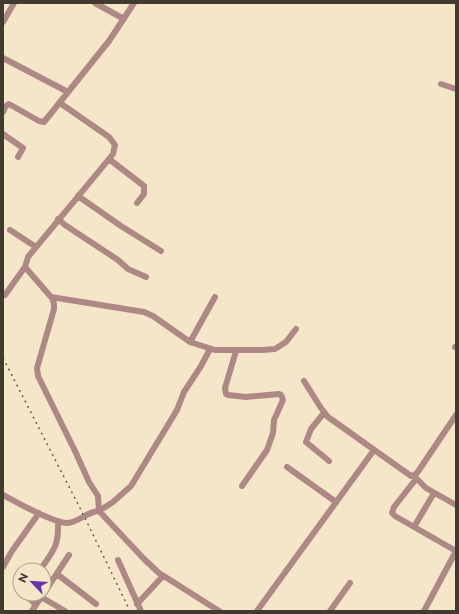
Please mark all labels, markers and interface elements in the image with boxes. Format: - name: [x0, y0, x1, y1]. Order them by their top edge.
- north arrow: [12, 562, 52, 602]
- text: N: [15, 571, 31, 585]

